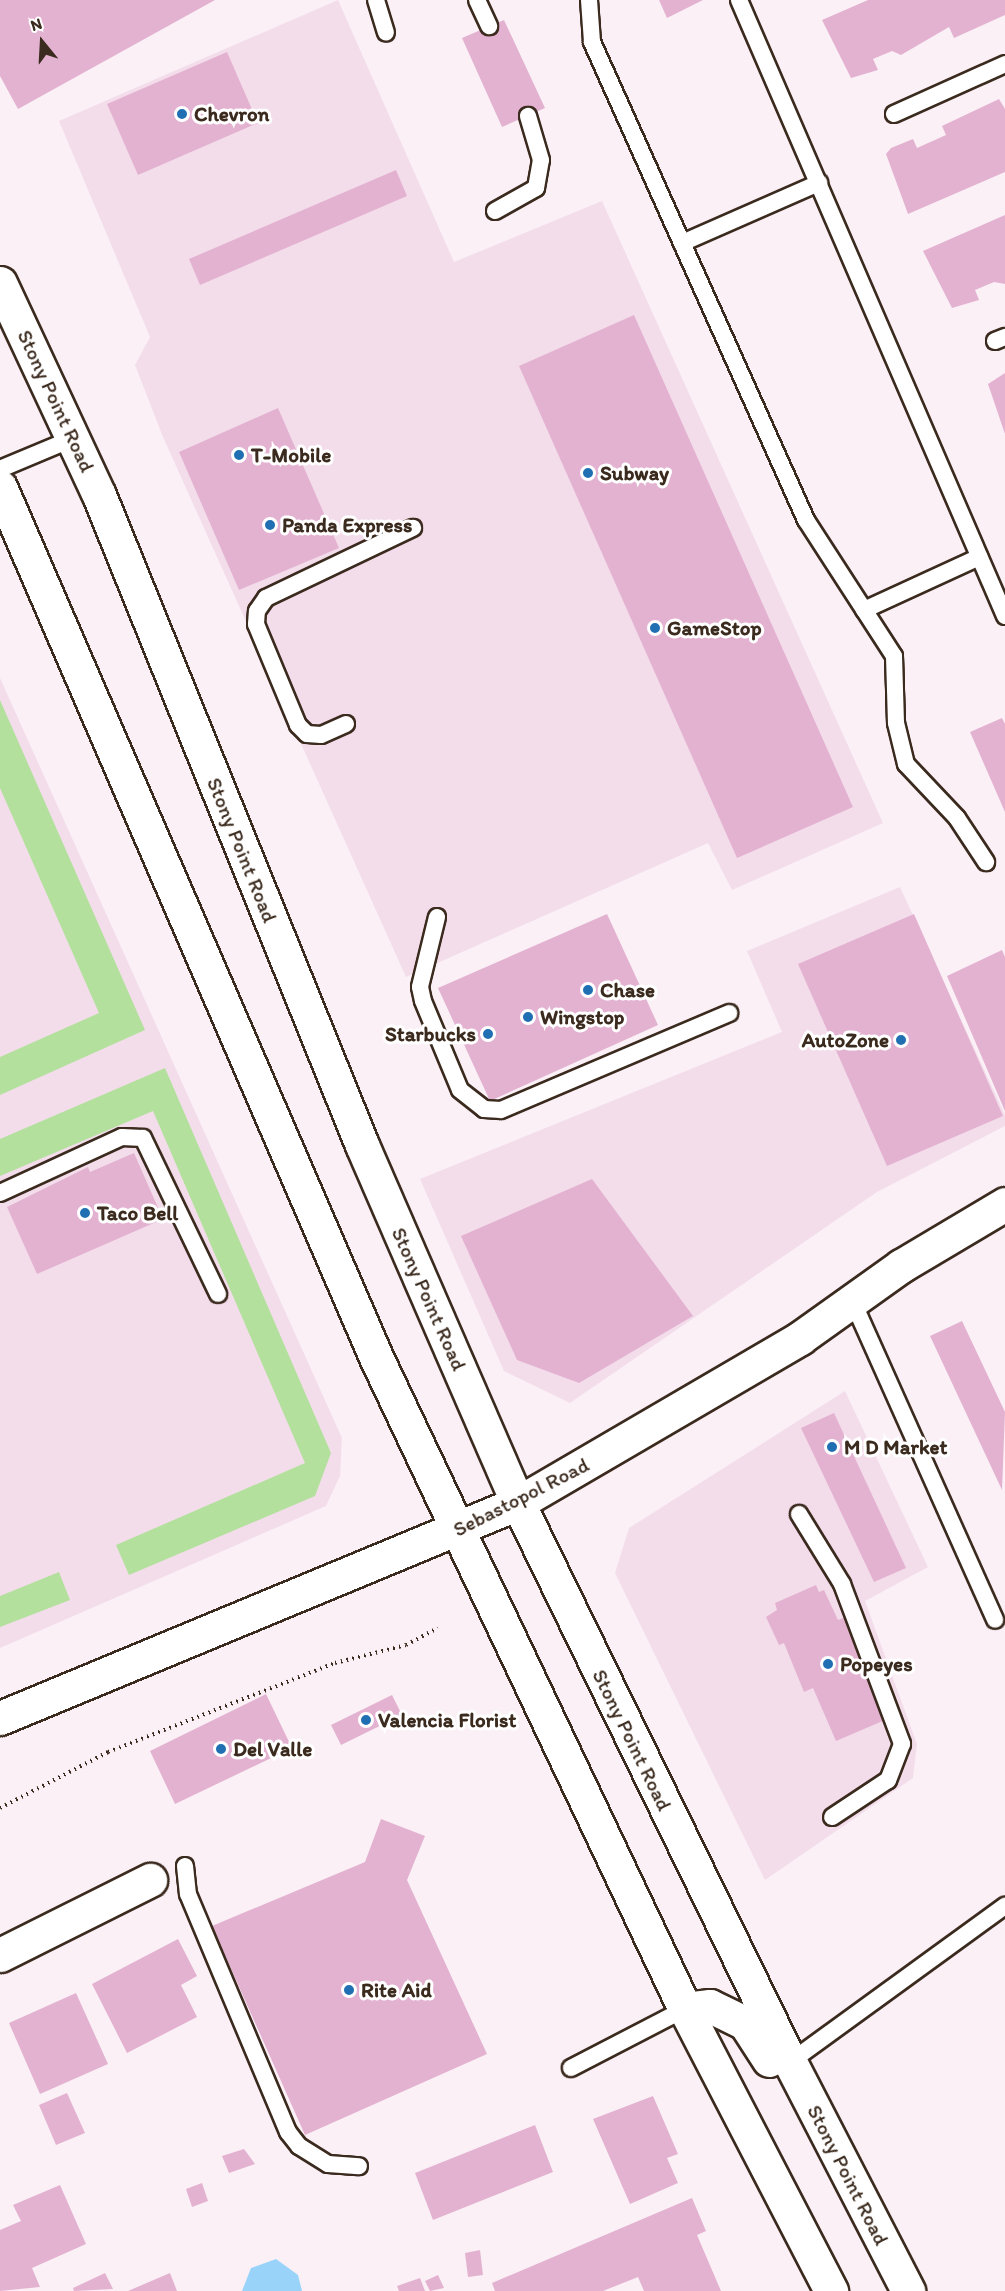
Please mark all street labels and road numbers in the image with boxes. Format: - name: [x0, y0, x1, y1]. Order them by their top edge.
- street label: Stony Point Road: [12, 326, 100, 476]
- street label: Stony Point Road: [202, 774, 282, 926]
- street label: Stony Point Road: [386, 1224, 472, 1374]
- street label: Sebastopol Road: [449, 1452, 593, 1542]
- street label: Stony Point Road: [587, 1666, 677, 1814]
- street label: Stony Point Road: [802, 2101, 894, 2249]

